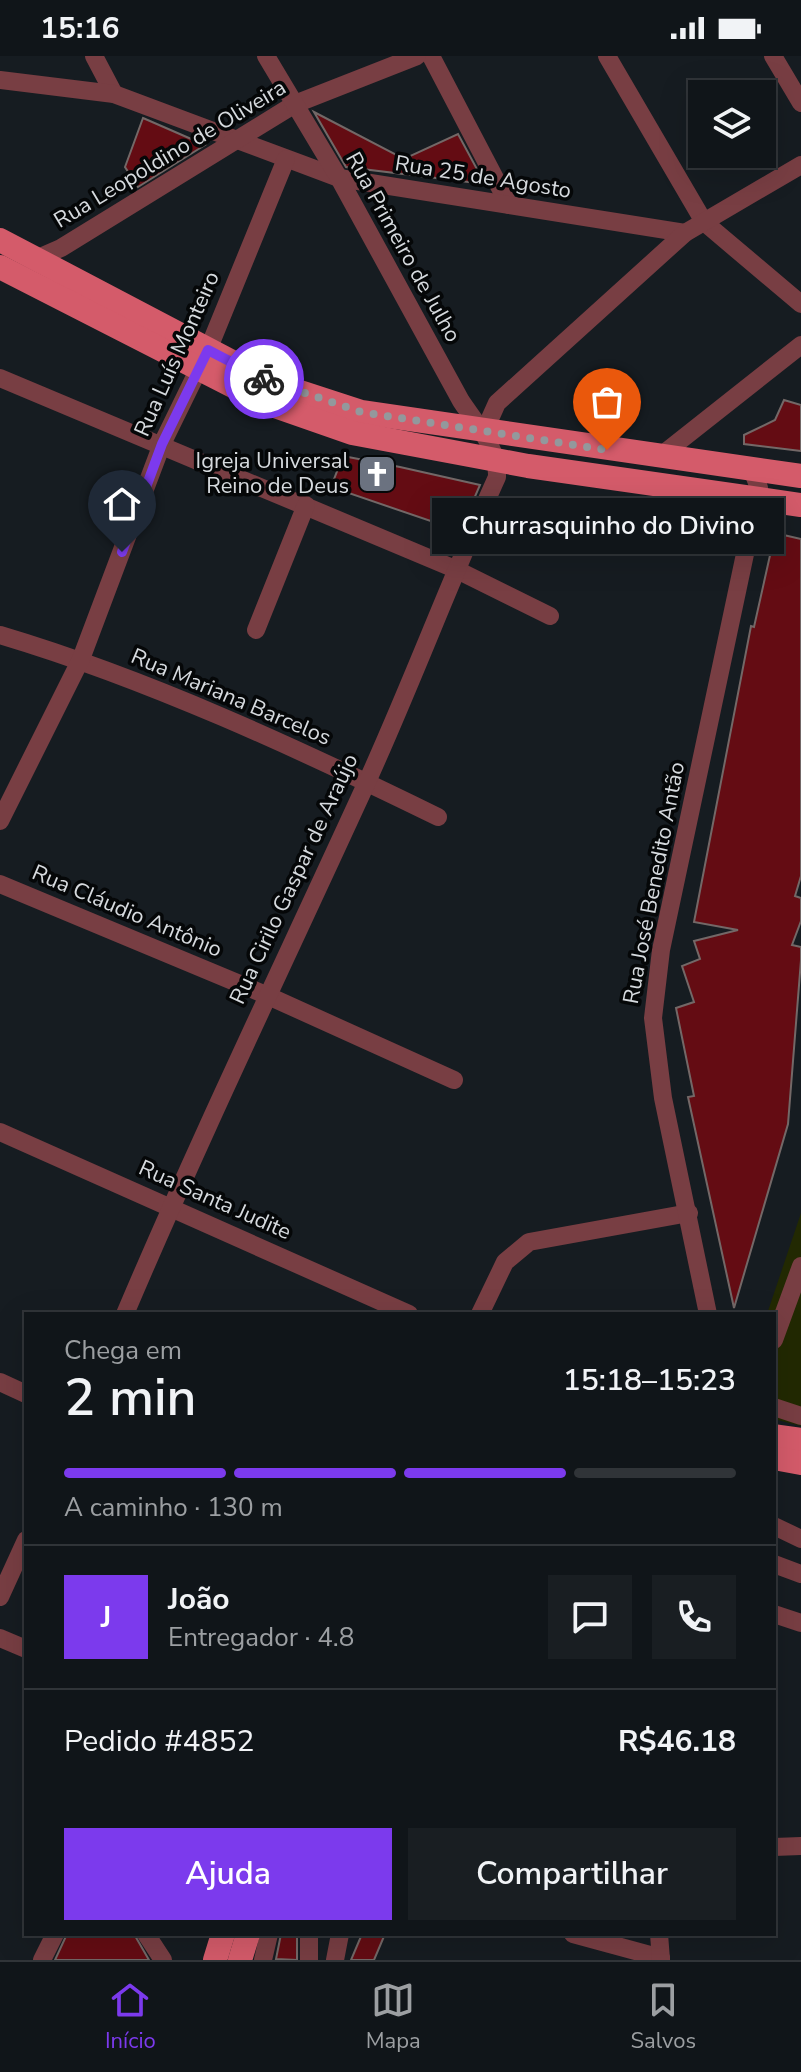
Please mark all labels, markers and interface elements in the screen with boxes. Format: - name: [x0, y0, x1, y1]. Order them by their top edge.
- text: 15:16: [40, 8, 119, 49]
- street label: Rua Leopoldino de Oliveira: [48, 73, 292, 235]
- map controls: [688, 80, 776, 168]
- button: layers: [688, 80, 776, 168]
- street label: Rua Primeiro de Julho: [338, 146, 468, 348]
- street label: Rua 25 de Agosto: [393, 148, 573, 206]
- street label: Rua Luís Monteiro: [127, 267, 227, 441]
- courier: [224, 339, 304, 419]
- icon: bike: [242, 357, 286, 401]
- pin: [573, 368, 641, 450]
- icon: bag: [585, 380, 629, 424]
- place label: Igreja Universal Reino de Deus: [196, 446, 349, 501]
- church icon: Igreja Universal Reino de Deus: [356, 453, 398, 495]
- pin: [88, 470, 156, 552]
- icon: home: [100, 482, 144, 526]
- callout: Churrasquinho do Divino: [431, 498, 783, 554]
- text: Churrasquinho do Divino: [461, 508, 755, 543]
- street label: Rua Mariana Barcelos: [126, 641, 336, 753]
- street label: Rua Cirilo Gaspar de Araújo: [223, 749, 365, 1009]
- street label: Rua José Benedito Antão: [616, 759, 692, 1007]
- street label: Rua Cláudio Antônio: [27, 857, 227, 965]
- street label: Rua Santa Judite: [134, 1153, 296, 1247]
- text: Chega em: [64, 1333, 182, 1368]
- text: 15:18–15:23: [563, 1360, 736, 1401]
- text: 2 min: [64, 1362, 197, 1433]
- text: A caminho · 130 m: [64, 1490, 283, 1525]
- button: chat: [548, 1575, 632, 1659]
- button: phone: [652, 1575, 736, 1659]
- text: João: [168, 1579, 230, 1620]
- text: J: [101, 1597, 111, 1638]
- text: Entregador · 4.8: [168, 1620, 354, 1655]
- text: Pedido #4852: [64, 1721, 255, 1762]
- text: R$46.18: [618, 1721, 736, 1762]
- button: Ajuda: [64, 1828, 392, 1920]
- button: Compartilhar: [408, 1828, 736, 1920]
- tab: Início: [105, 1978, 156, 2056]
- tab: Mapa: [366, 1978, 421, 2056]
- tab: Salvos: [631, 1978, 696, 2056]

